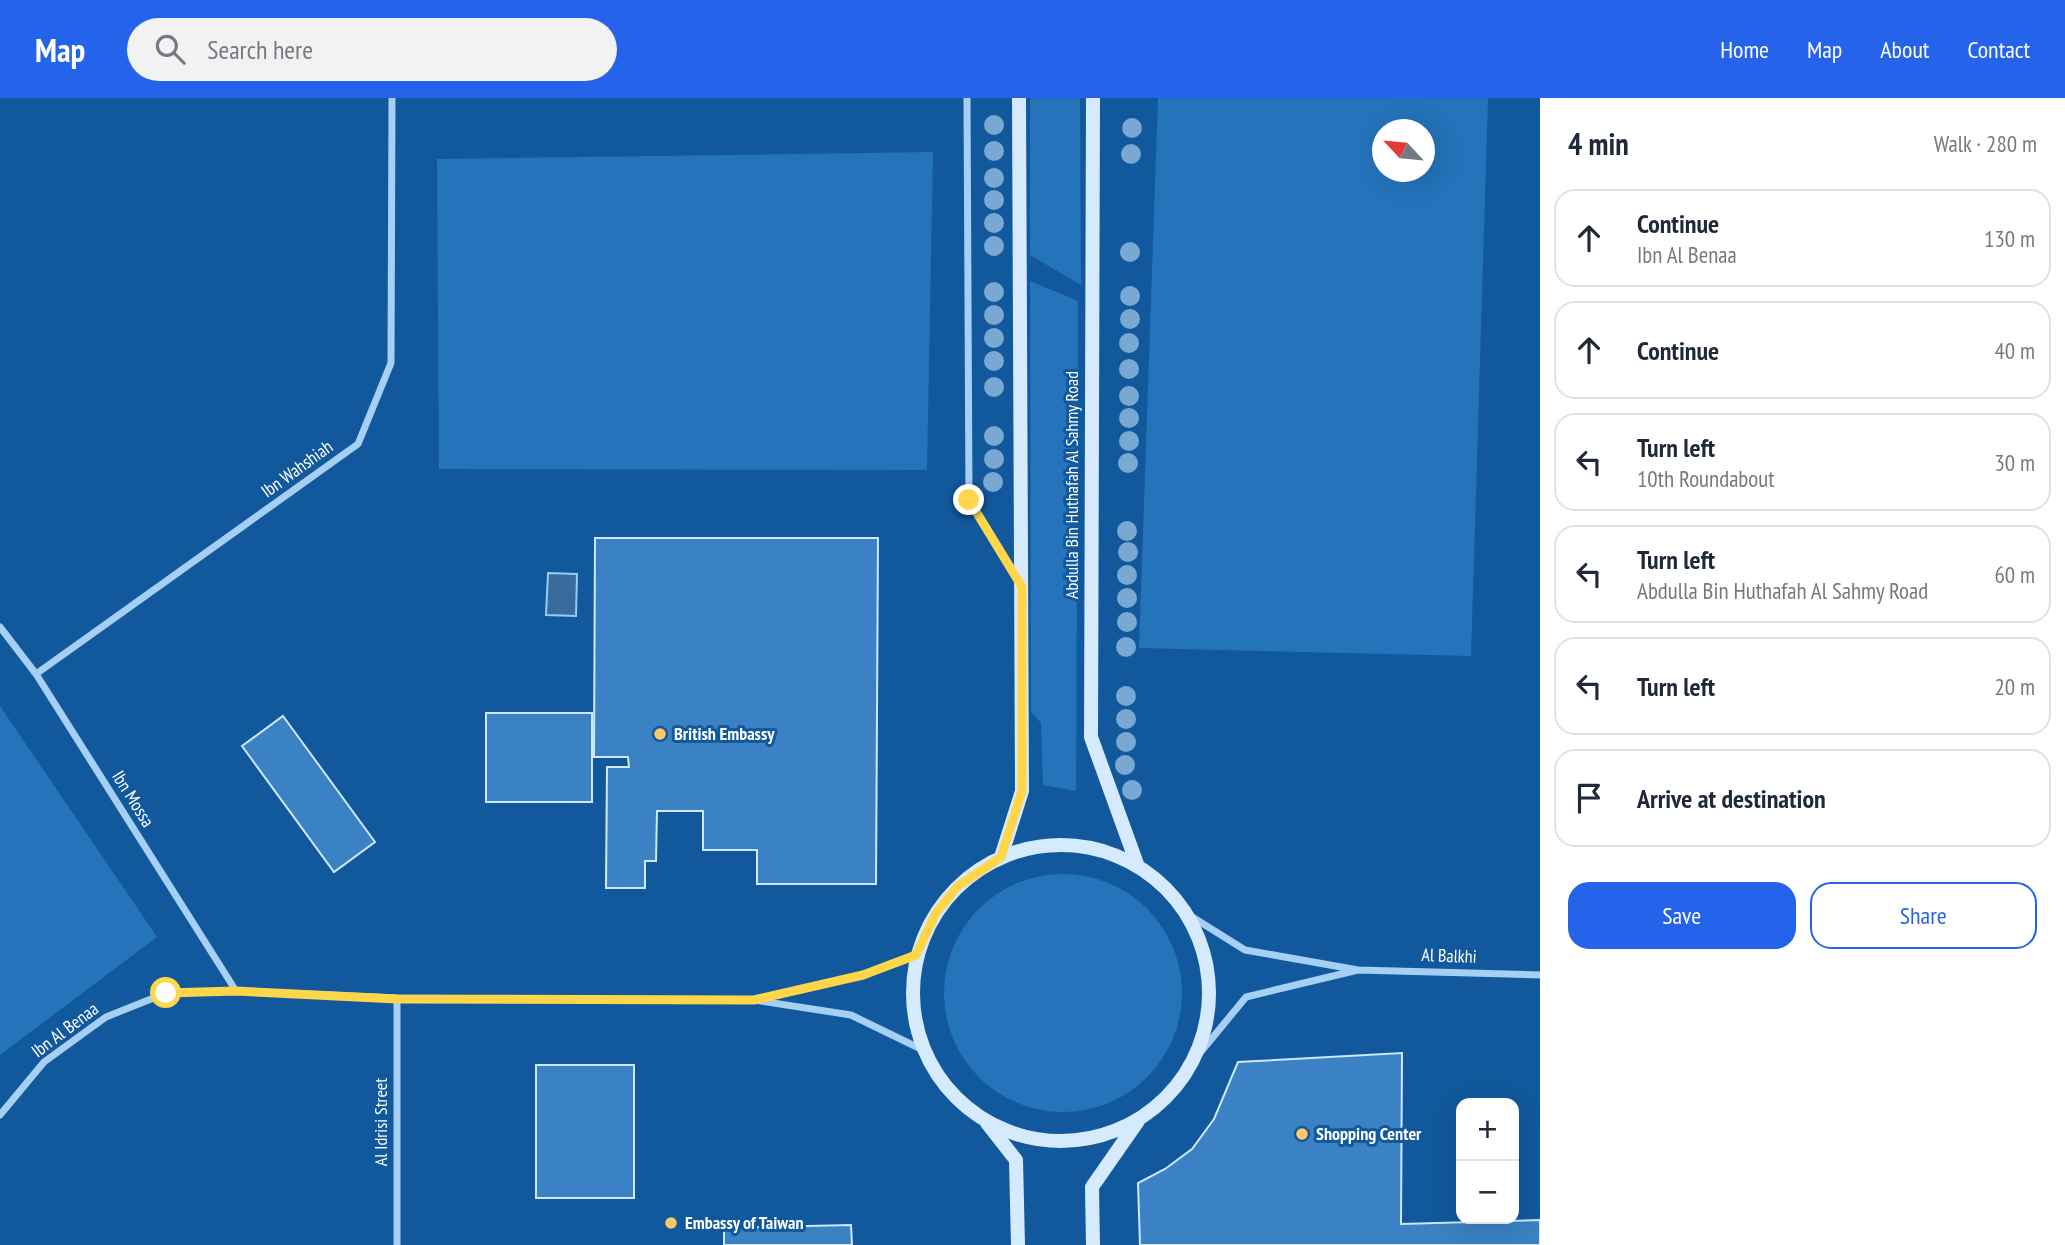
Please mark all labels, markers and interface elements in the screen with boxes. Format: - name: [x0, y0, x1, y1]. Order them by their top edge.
- search box: [127, 18, 617, 81]
- text: Map: [35, 28, 85, 71]
- icon: search: [151, 30, 189, 68]
- text: Search here: [207, 33, 313, 66]
- text: Home: [1720, 34, 1769, 65]
- text: Map: [1807, 34, 1842, 65]
- text: About: [1880, 34, 1929, 65]
- text: Contact: [1967, 34, 2030, 65]
- north arrow: [1372, 119, 1435, 182]
- text: 4 min: [1568, 124, 1629, 163]
- text: Walk · 280 m: [1934, 129, 2037, 158]
- text: Continue: [1637, 207, 1719, 240]
- icon: ahead: [1570, 219, 1608, 257]
- text: 130 m: [1984, 224, 2035, 253]
- text: Ibn Al Benaa: [1637, 240, 1737, 269]
- icon: ahead: [1570, 331, 1608, 369]
- text: Continue: [1637, 334, 1719, 367]
- text: 40 m: [1994, 336, 2035, 365]
- street label: Abdulla Bin Huthafah Al Sahmy Road: [1060, 371, 1083, 599]
- text: Turn left: [1637, 431, 1715, 464]
- street label: Ibn Wahshiah: [256, 435, 337, 502]
- icon: left: [1570, 443, 1608, 481]
- text: 30 m: [1994, 448, 2035, 477]
- text: 10th Roundabout: [1637, 464, 1775, 493]
- route end: [953, 484, 984, 515]
- text: Turn left: [1637, 543, 1715, 576]
- icon: left: [1570, 555, 1608, 593]
- text: 60 m: [1994, 560, 2035, 589]
- text: Abdulla Bin Huthafah Al Sahmy Road: [1637, 576, 1928, 605]
- icon: left: [1570, 667, 1608, 705]
- text: Turn left: [1637, 670, 1715, 703]
- text: 20 m: [1994, 672, 2035, 701]
- place label: British Embassy: [674, 722, 775, 745]
- marker: British Embassy: [652, 726, 668, 742]
- street label: Ibn Mossa: [107, 766, 160, 831]
- icon: arrive: [1570, 779, 1608, 817]
- text: Arrive at destination: [1637, 782, 1826, 815]
- button: Save: [1568, 882, 1796, 949]
- button: Share: [1810, 882, 2037, 949]
- street label: Al Balkhi: [1421, 943, 1477, 968]
- route start: [150, 977, 181, 1008]
- street label: Ibn Al Benaa: [27, 997, 103, 1062]
- street label: Al Idrisi Street: [369, 1078, 392, 1166]
- map controls: [1456, 1098, 1519, 1224]
- button: +: [1456, 1098, 1519, 1161]
- place label: Shopping Center: [1316, 1122, 1422, 1145]
- marker: Shopping Center: [1294, 1126, 1310, 1142]
- button: −: [1456, 1161, 1519, 1224]
- place label: Embassy of Taiwan: [685, 1211, 804, 1234]
- marker: Embassy of Taiwan: [663, 1215, 679, 1231]

